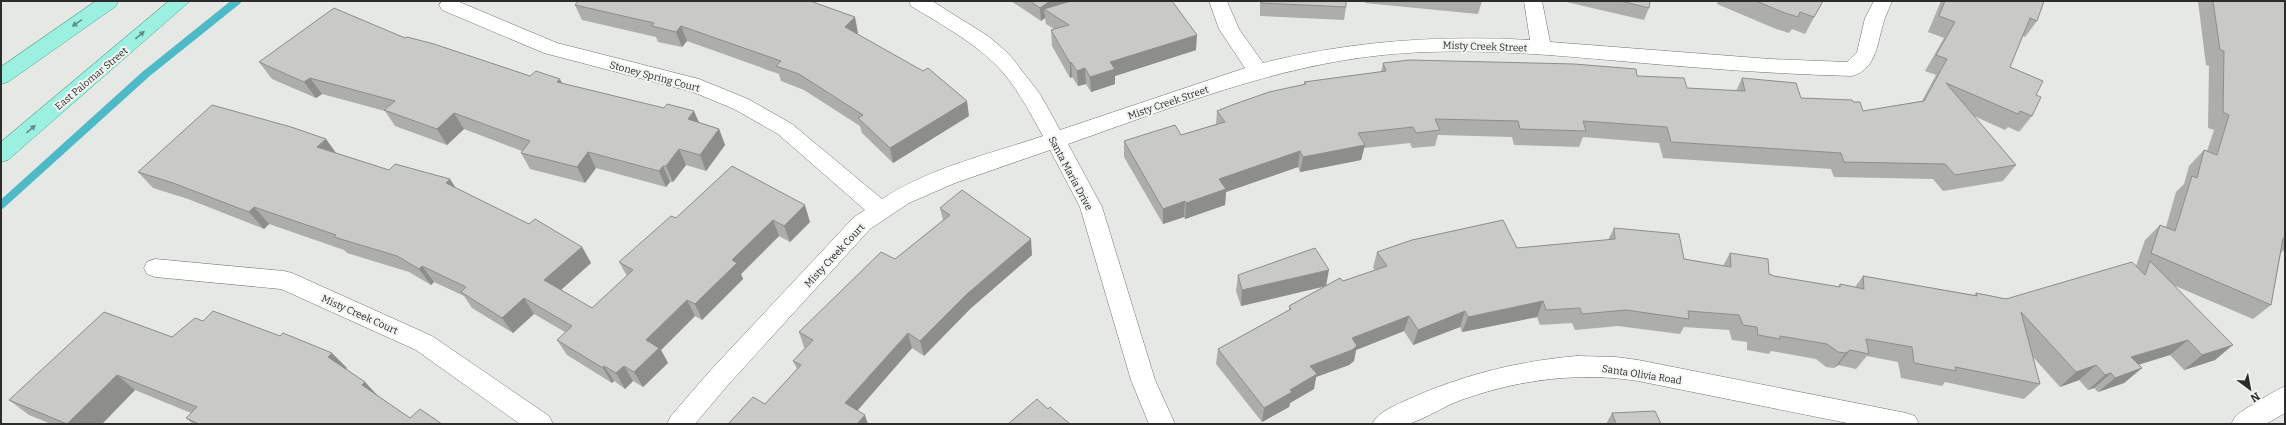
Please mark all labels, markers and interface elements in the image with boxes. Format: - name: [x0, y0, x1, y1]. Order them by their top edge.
- one-way arrow: [72, 19, 83, 27]
- one-way arrow: [135, 31, 146, 40]
- street label: Misty Creek Street: [1442, 40, 1528, 54]
- street label: East Palomar Street: [53, 45, 131, 113]
- street label: Stoney Spring Court: [608, 59, 702, 95]
- street label: Misty Creek Street: [1126, 83, 1211, 122]
- one-way arrow: [25, 124, 36, 133]
- street label: Santa Maria Drive: [1046, 134, 1095, 213]
- street label: Misty Creek Court: [802, 221, 868, 290]
- street label: Misty Creek Court: [319, 293, 400, 337]
- street label: Santa Olivia Road: [1601, 363, 1683, 387]
- north arrow: [2230, 369, 2270, 409]
- text: N: [2248, 389, 2262, 405]

